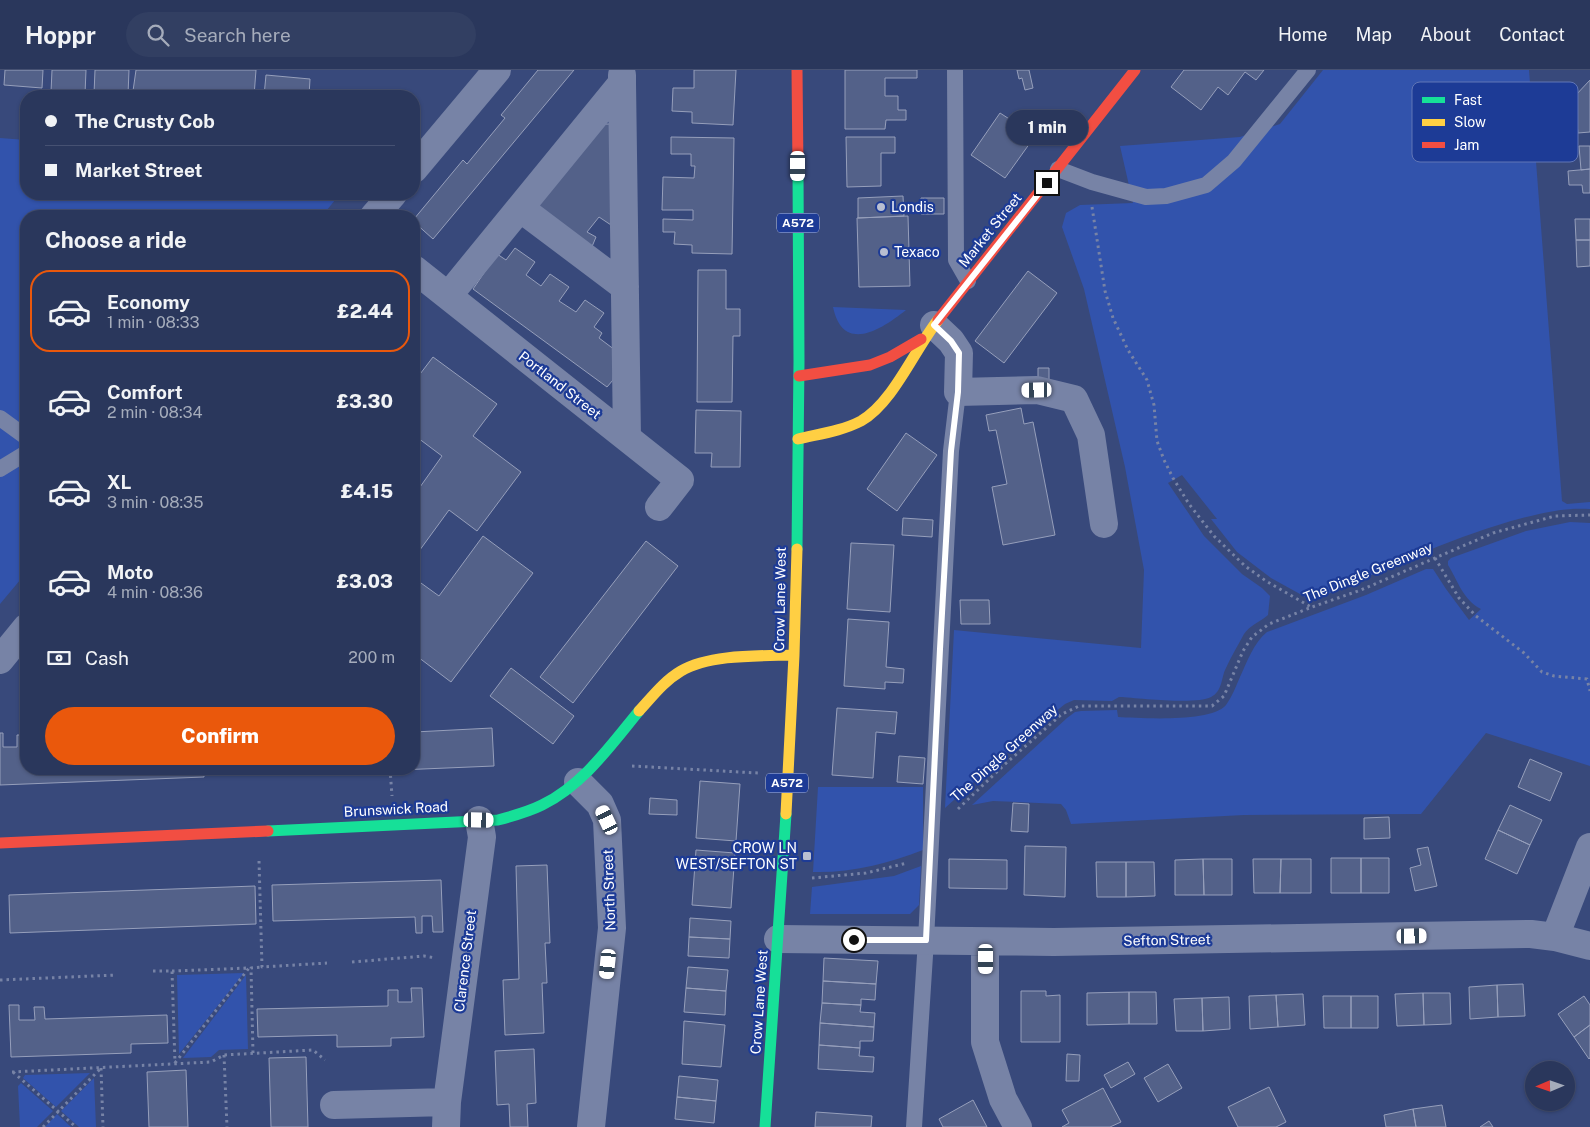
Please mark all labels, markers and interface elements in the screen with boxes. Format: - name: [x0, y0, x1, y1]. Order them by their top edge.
- search box: [126, 12, 476, 57]
- text: Hoppr: [25, 21, 96, 49]
- icon: search: [144, 21, 172, 49]
- text: Search here: [184, 24, 291, 46]
- text: Home: [1278, 24, 1328, 45]
- text: Map: [1356, 24, 1392, 45]
- text: About: [1420, 24, 1471, 45]
- text: Contact: [1499, 24, 1565, 45]
- legend: [1412, 82, 1578, 162]
- text: Fast: [1454, 92, 1482, 108]
- text: The Crusty Cob: [75, 110, 215, 132]
- callout: 1 min: [1006, 111, 1088, 146]
- text: Slow: [1454, 114, 1486, 130]
- text: 1 min: [1027, 118, 1067, 137]
- text: Jam: [1454, 137, 1479, 153]
- car: [790, 151, 805, 181]
- text: Market Street: [75, 159, 202, 181]
- route end: [1036, 172, 1058, 194]
- street label: Market Street: [955, 190, 1025, 270]
- place label: Londis: [891, 199, 934, 215]
- marker: Londis: [875, 201, 887, 213]
- road number: A572: [777, 214, 819, 232]
- text: Choose a ride: [45, 227, 187, 253]
- place label: Texaco: [894, 244, 940, 260]
- marker: Texaco: [878, 246, 890, 258]
- icon: car: [47, 289, 92, 334]
- text: Economy: [107, 291, 190, 313]
- text: £2.44: [337, 300, 393, 322]
- text: 1 min · 08:33: [107, 313, 200, 332]
- street label: Portland Street: [516, 348, 604, 422]
- icon: car: [47, 379, 92, 424]
- text: Comfort: [107, 381, 183, 403]
- car: [1021, 382, 1052, 398]
- text: £3.30: [337, 390, 393, 412]
- text: 2 min · 08:34: [107, 403, 203, 422]
- icon: car: [47, 469, 92, 514]
- text: XL: [107, 471, 132, 493]
- text: £4.15: [341, 480, 393, 502]
- text: 3 min · 08:35: [107, 493, 203, 512]
- street label: The Dingle Greenway: [1301, 539, 1435, 605]
- street label: Crow Lane West: [771, 547, 789, 651]
- icon: car: [47, 559, 92, 604]
- text: Moto: [107, 561, 153, 583]
- text: £3.03: [337, 570, 393, 592]
- text: 4 min · 08:36: [107, 583, 203, 602]
- icon: cash: [45, 644, 73, 672]
- text: Cash: [85, 647, 129, 669]
- text: 200 m: [348, 648, 395, 667]
- street label: The Dingle Greenway: [947, 701, 1061, 805]
- button: Confirm: [45, 707, 395, 765]
- road number: A572: [766, 774, 808, 792]
- street label: Brunswick Road: [343, 798, 449, 820]
- car: [593, 803, 620, 837]
- car: [463, 812, 494, 828]
- place label: CROW LN WEST/SEFTON ST: [676, 840, 797, 872]
- street label: North Street: [600, 849, 618, 931]
- marker: CROW LN WEST/SEFTON ST: [801, 850, 813, 862]
- street label: Clarence Street: [451, 909, 479, 1013]
- car: [1396, 928, 1427, 944]
- route start: [843, 929, 865, 951]
- street label: Sefton Street: [1123, 931, 1211, 949]
- car: [978, 944, 993, 974]
- car: [598, 948, 617, 980]
- street label: Crow Lane West: [747, 949, 771, 1055]
- north arrow: [1525, 1061, 1575, 1111]
- map controls: [1525, 1061, 1575, 1111]

